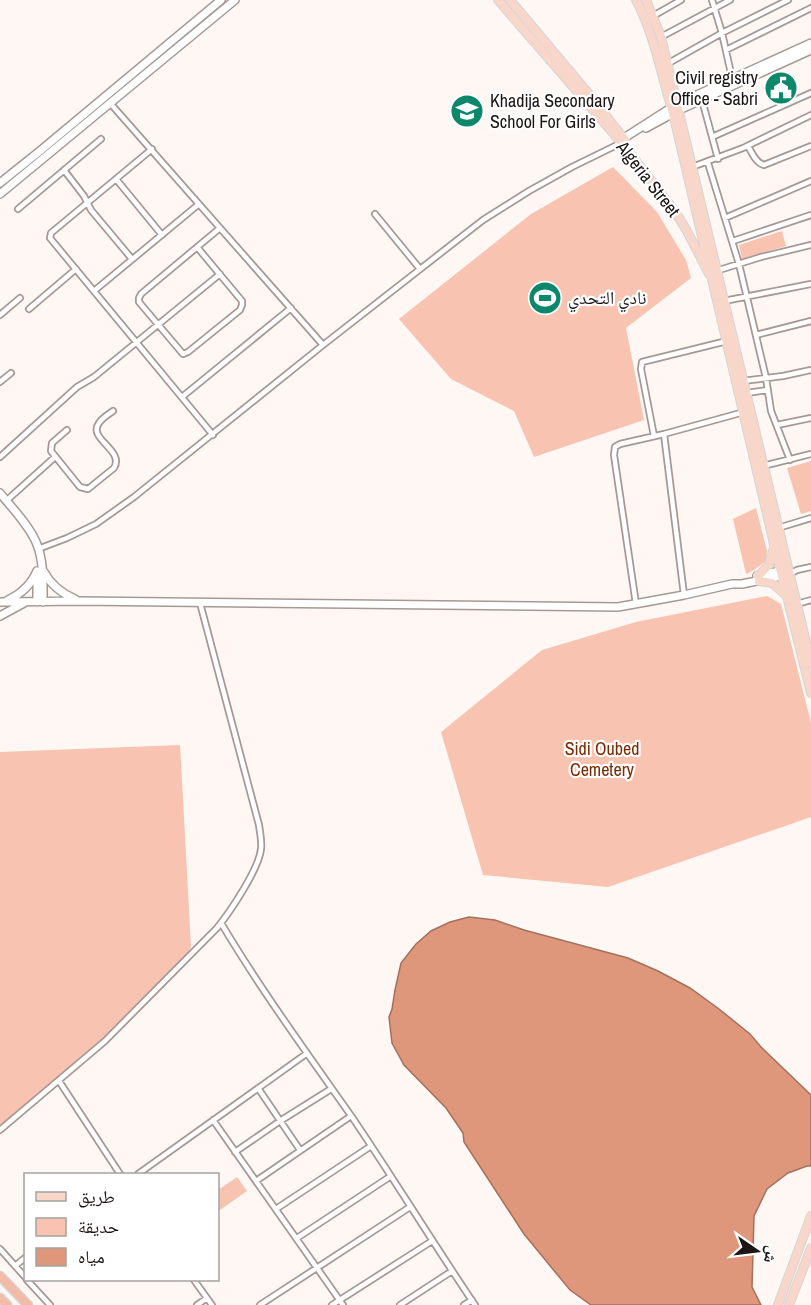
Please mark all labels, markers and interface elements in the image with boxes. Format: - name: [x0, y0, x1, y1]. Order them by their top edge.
- place label: Civil registry Office - Sabri: [670, 65, 759, 111]
- public building icon: Civil registry Office - Sabri: [763, 70, 799, 106]
- place label: Khadija Secondary School For Girls: [490, 88, 615, 134]
- school or university icon: Khadija Secondary School For Girls: [449, 93, 485, 129]
- street label: Algeria Street: [610, 135, 686, 222]
- sports icon: نادي التحدي: [527, 280, 563, 316]
- place label: نادي التحدي: [568, 285, 646, 313]
- park label: Sidi Oubed Cemetery: [565, 736, 639, 782]
- legend: [24, 1173, 219, 1281]
- text: طريق: [78, 1184, 115, 1209]
- text: حديقة: [78, 1214, 119, 1239]
- north arrow: [727, 1221, 787, 1281]
- text: مياه: [78, 1244, 105, 1269]
- text: ش: [759, 1244, 784, 1266]

